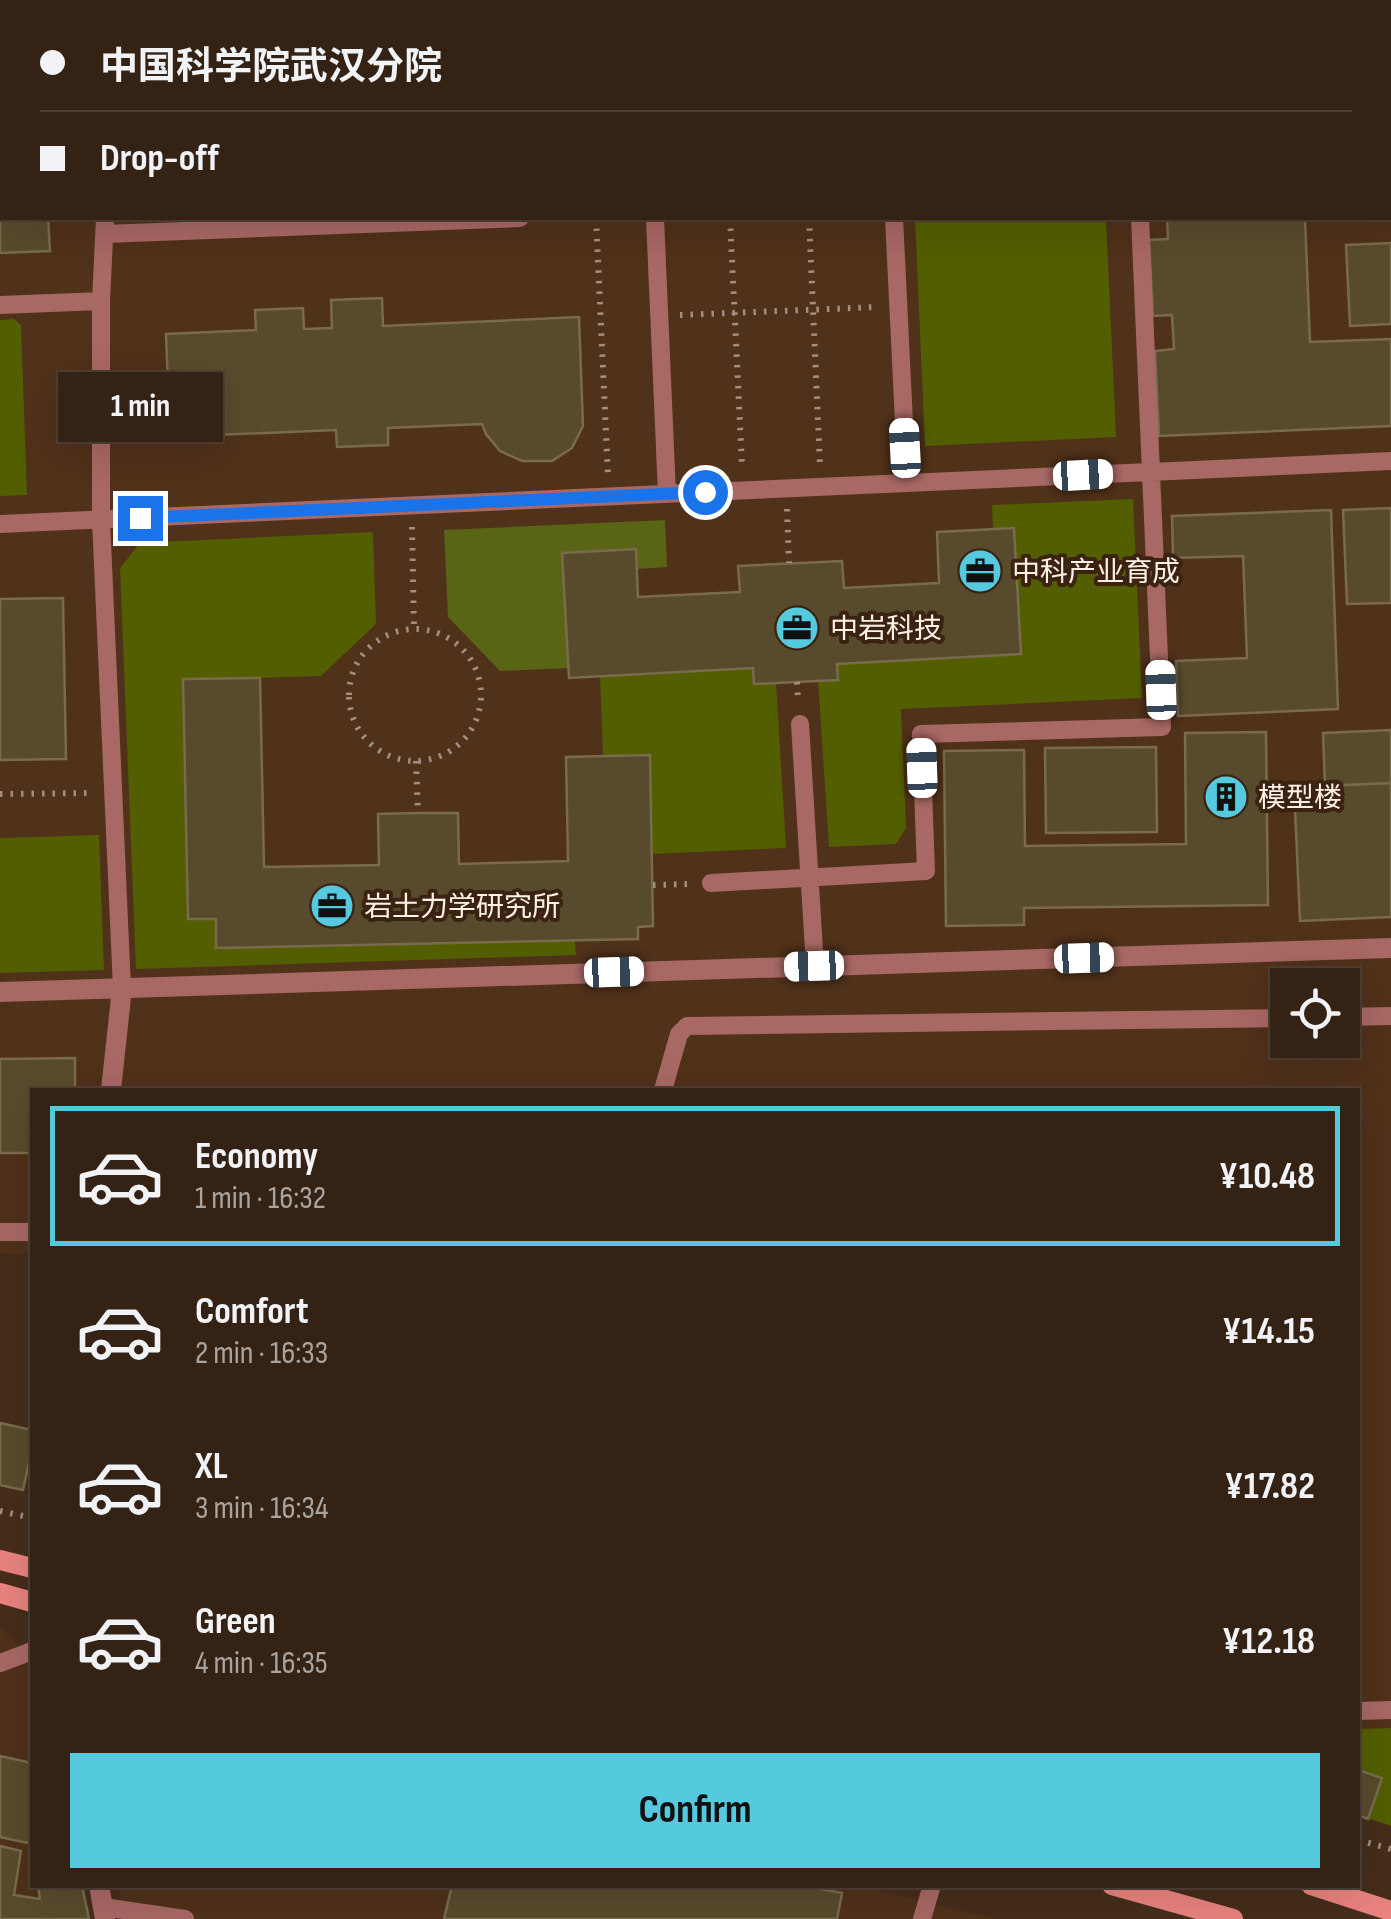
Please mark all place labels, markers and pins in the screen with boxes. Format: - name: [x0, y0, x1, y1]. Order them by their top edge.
- office icon: 中科产业育成: [957, 548, 1003, 594]
- place label: 中科产业育成: [1012, 556, 1180, 589]
- office icon: 中岩科技: [774, 605, 820, 651]
- place label: 中岩科技: [830, 613, 942, 646]
- building icon: 模型楼: [1203, 774, 1249, 820]
- place label: 模型楼: [1258, 782, 1342, 815]
- office icon: 岩土力学研究所: [309, 883, 355, 929]
- place label: 岩土力学研究所: [364, 891, 560, 924]

